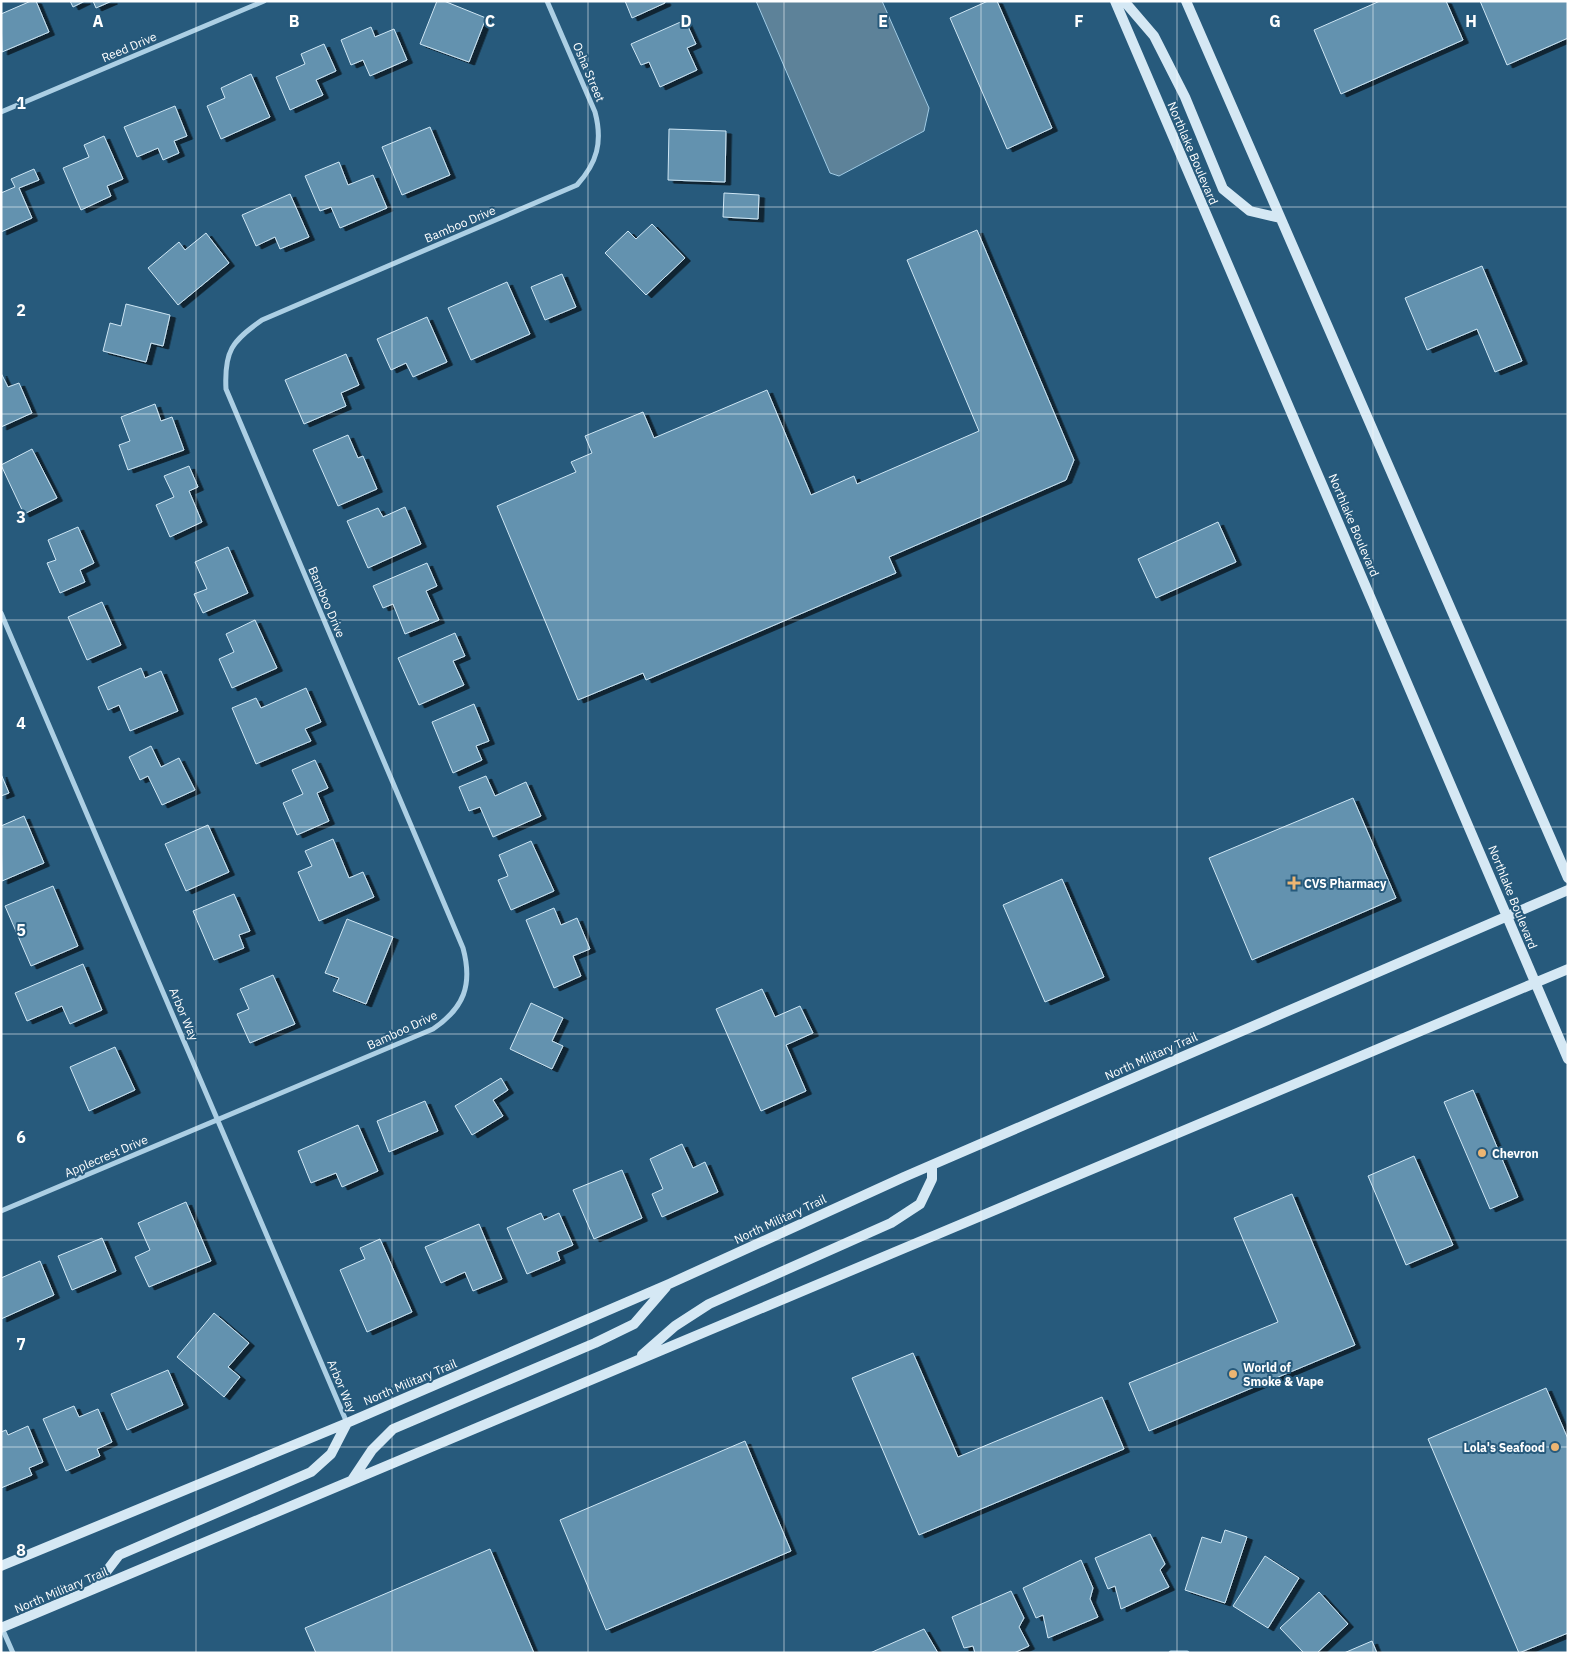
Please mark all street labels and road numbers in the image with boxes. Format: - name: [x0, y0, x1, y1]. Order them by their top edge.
- street label: Reed Drive: [99, 29, 159, 65]
- street label: Osha Street: [570, 40, 608, 104]
- street label: Northlake Boulevard: [1165, 99, 1221, 207]
- street label: Bamboo Drive: [422, 202, 498, 246]
- street label: Northlake Boulevard: [1326, 471, 1382, 579]
- street label: Bamboo Drive: [305, 564, 349, 640]
- street label: Northlake Boulevard: [1485, 843, 1541, 951]
- street label: Arbor Way: [166, 985, 202, 1043]
- street label: Bamboo Drive: [364, 1007, 440, 1053]
- street label: North Military Trail: [1102, 1029, 1200, 1083]
- street label: Applecrest Drive: [62, 1132, 150, 1180]
- street label: North Military Trail: [732, 1191, 828, 1247]
- street label: North Military Trail: [361, 1356, 459, 1408]
- street label: Arbor Way: [324, 1357, 360, 1415]
- street label: North Military Trail: [12, 1564, 110, 1616]

